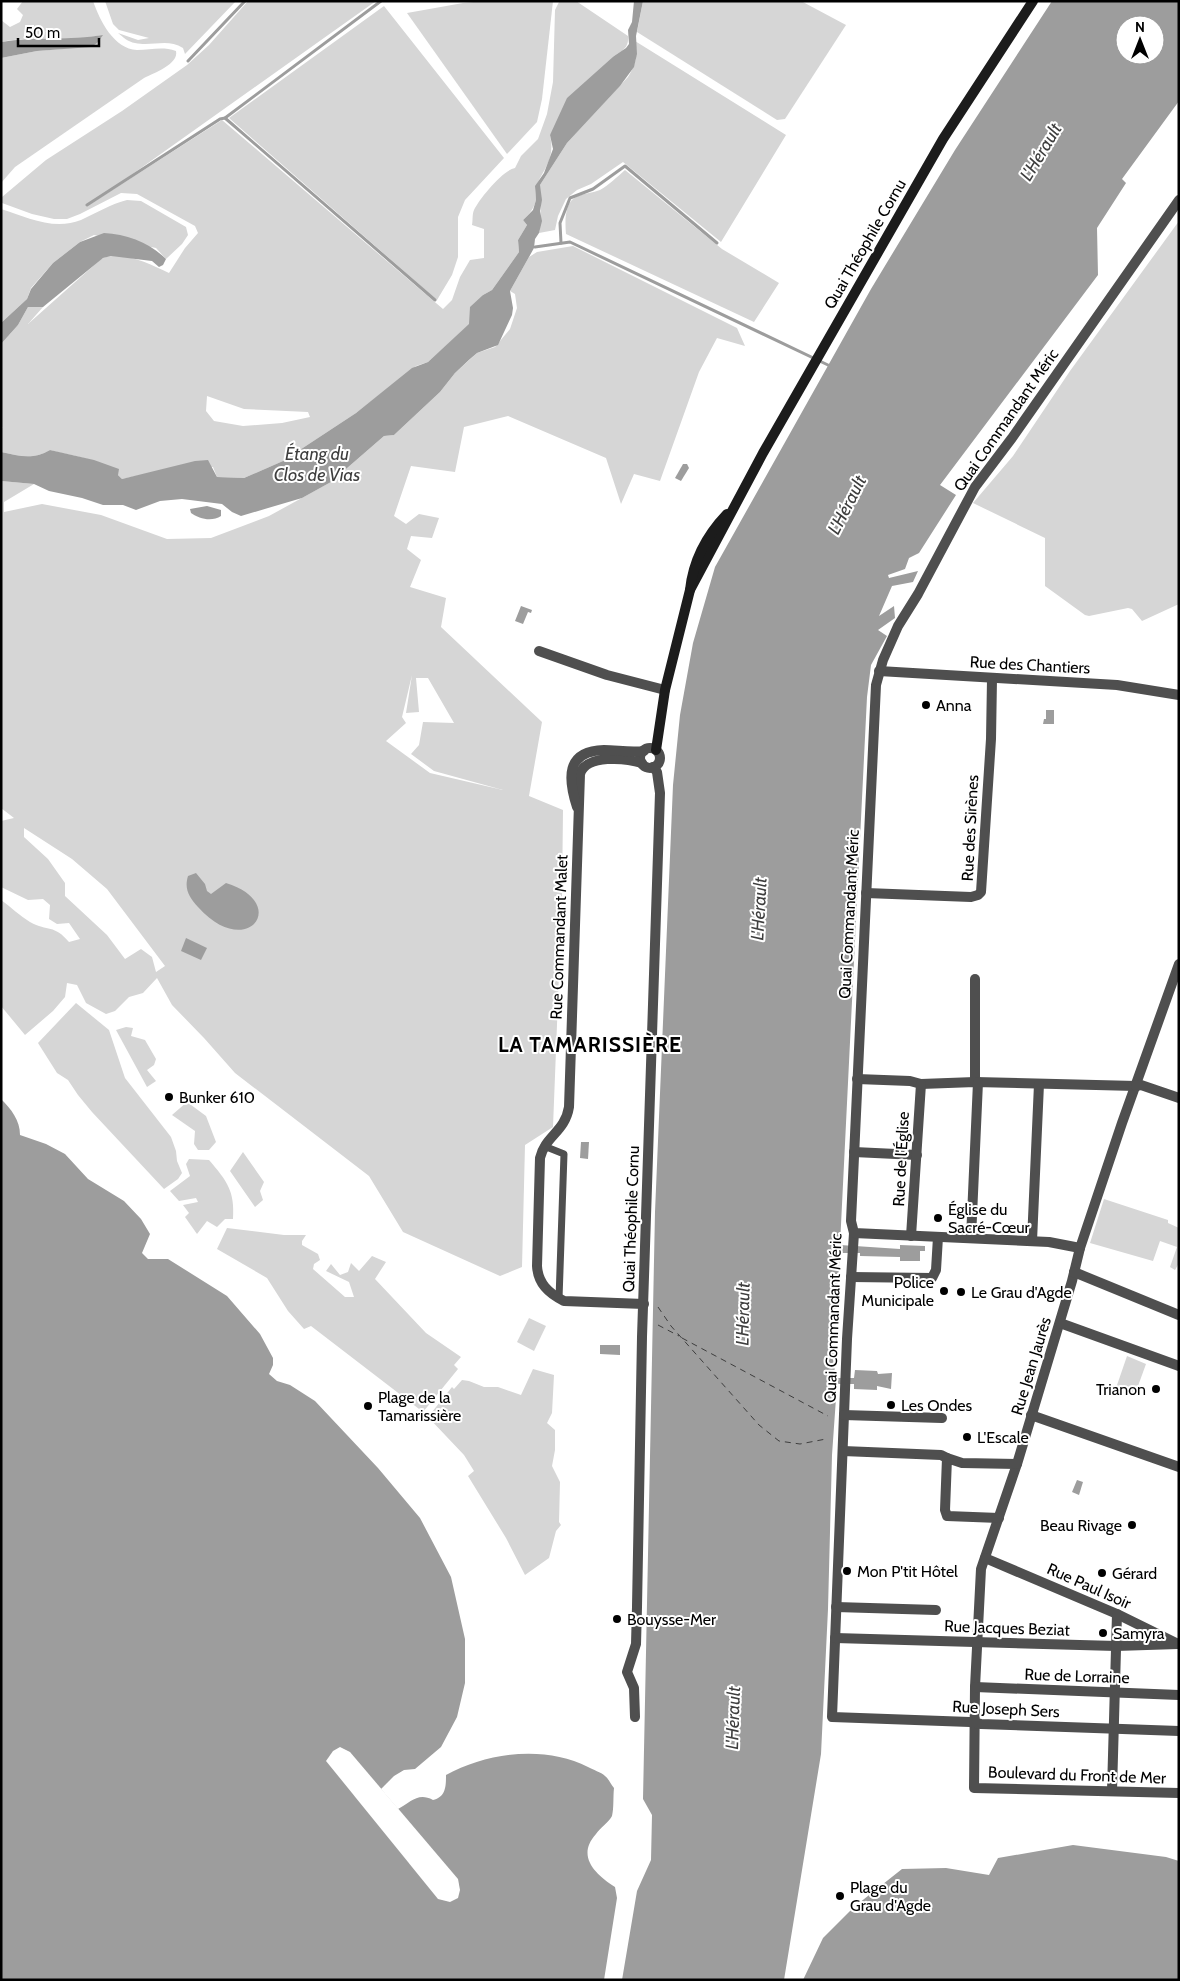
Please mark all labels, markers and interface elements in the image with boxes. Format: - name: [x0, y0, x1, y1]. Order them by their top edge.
- scale bar: [18, 15, 99, 47]
- north arrow: [1115, 15, 1165, 65]
- text: N: [1135, 18, 1145, 36]
- text: 50 m: [25, 24, 60, 42]
- water label: L'Hérault: [1015, 119, 1067, 185]
- street label: Quai Théophile Cornu: [820, 176, 910, 312]
- street label: Quai Commandant Méric: [950, 345, 1062, 495]
- water label: Étang du Clos de Vias: [274, 442, 360, 486]
- water label: L'Hérault: [823, 471, 871, 538]
- street label: Rue des Chantiers: [969, 652, 1091, 678]
- place label: Anna: [936, 696, 972, 715]
- marker: Anna: [920, 699, 932, 711]
- street label: Rue des Sirènes: [958, 774, 982, 882]
- street label: Quai Commandant Méric: [835, 829, 863, 999]
- street label: Rue Commandant Malet: [547, 854, 571, 1020]
- water label: L'Hérault: [746, 876, 772, 941]
- district label: LA TAMARISSIÈRE: [498, 1032, 682, 1057]
- place label: Bunker 610: [179, 1088, 255, 1107]
- marker: Bunker 610: [163, 1091, 175, 1103]
- street label: Rue de l'Église: [889, 1111, 913, 1207]
- street label: Quai Théophile Cornu: [619, 1145, 643, 1293]
- place label: Église du Sacré-Cœur: [948, 1200, 1031, 1237]
- marker: Église du Sacré-Cœur: [932, 1212, 944, 1224]
- street label: Quai Commandant Méric: [821, 1233, 845, 1403]
- place label: Police Municipale: [861, 1273, 934, 1310]
- water label: L'Hérault: [731, 1282, 755, 1346]
- place label: Le Grau d'Agde: [971, 1283, 1072, 1302]
- marker: Police Municipale: [938, 1285, 950, 1297]
- marker: Le Grau d'Agde: [955, 1286, 967, 1298]
- street label: Rue Jean Jaurès: [1007, 1314, 1055, 1417]
- place label: Trianon: [1096, 1380, 1146, 1399]
- marker: Trianon: [1150, 1383, 1162, 1395]
- place label: Plage de la Tamarissière: [378, 1388, 461, 1425]
- place label: Les Ondes: [901, 1396, 972, 1415]
- marker: Les Ondes: [885, 1399, 897, 1411]
- marker: Plage de la Tamarissière: [362, 1400, 374, 1412]
- place label: L'Escale: [977, 1428, 1029, 1447]
- marker: L'Escale: [961, 1431, 973, 1443]
- place label: Beau Rivage: [1040, 1516, 1122, 1535]
- marker: Beau Rivage: [1126, 1519, 1138, 1531]
- street label: Rue Paul Isoir: [1044, 1559, 1135, 1613]
- place label: Mon P'tit Hôtel: [857, 1562, 958, 1581]
- place label: Gérard: [1112, 1564, 1157, 1583]
- marker: Mon P'tit Hôtel: [841, 1565, 853, 1577]
- marker: Gérard: [1096, 1567, 1108, 1579]
- place label: Bouysse-Mer: [627, 1610, 717, 1629]
- marker: Bouysse-Mer: [611, 1613, 623, 1625]
- street label: Rue Jacques Beziat: [944, 1616, 1071, 1640]
- place label: Samyra: [1113, 1624, 1165, 1643]
- marker: Samyra: [1097, 1627, 1109, 1639]
- street label: Rue de Lorraine: [1024, 1665, 1130, 1687]
- water label: L'Hérault: [721, 1686, 745, 1750]
- street label: Rue Joseph Sers: [952, 1697, 1061, 1721]
- street label: Boulevard du Front de Mer: [988, 1762, 1167, 1788]
- place label: Plage du Grau d'Agde: [850, 1878, 931, 1915]
- marker: Plage du Grau d'Agde: [834, 1890, 846, 1902]

